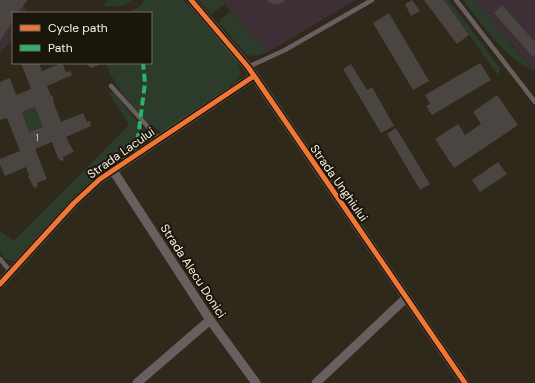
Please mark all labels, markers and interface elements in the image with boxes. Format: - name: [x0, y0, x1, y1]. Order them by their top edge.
- legend: [12, 12, 152, 64]
- text: Cycle path: [48, 20, 108, 36]
- text: Path: [48, 40, 73, 56]
- street label: Strada Lacului: [84, 124, 158, 182]
- house number: 1: [35, 131, 39, 144]
- street label: Strada Unghiului: [307, 141, 372, 225]
- street label: Strada Alecu Donici: [157, 221, 229, 321]

